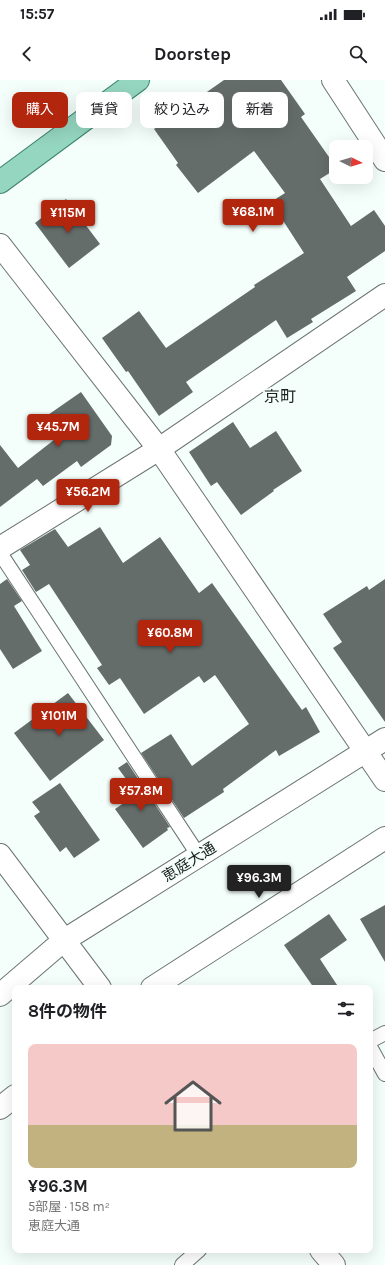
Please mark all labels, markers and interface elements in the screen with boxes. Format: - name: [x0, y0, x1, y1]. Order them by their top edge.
- text: 15:57: [20, 5, 54, 23]
- icon: back: [16, 43, 38, 65]
- text: Doorstep: [154, 43, 231, 65]
- icon: search: [347, 43, 369, 65]
- chip: 購入: [12, 92, 68, 128]
- chip: 賃貸: [76, 92, 132, 128]
- chip: 絞り込み: [140, 92, 224, 128]
- chip: 新着: [232, 92, 288, 128]
- north arrow: [329, 140, 373, 184]
- map controls: [329, 140, 373, 184]
- pin: ¥68.1M: [220, 199, 286, 233]
- pin: ¥115M: [40, 200, 96, 234]
- text: ¥68.1M: [232, 204, 274, 219]
- text: ¥115M: [50, 205, 86, 220]
- district label: 京町: [264, 387, 296, 406]
- pin: ¥45.7M: [25, 414, 91, 448]
- text: ¥45.7M: [36, 419, 80, 434]
- pin: ¥56.2M: [55, 479, 121, 513]
- text: ¥56.2M: [65, 484, 111, 499]
- pin: ¥60.8M: [137, 620, 203, 654]
- text: ¥60.8M: [147, 625, 193, 640]
- pin: ¥101M: [31, 703, 87, 737]
- text: ¥101M: [41, 708, 77, 723]
- pin: ¥57.8M: [108, 778, 174, 812]
- text: ¥57.8M: [119, 783, 163, 798]
- street label: 恵庭大通: [159, 838, 219, 886]
- pin: ¥96.3M: [226, 865, 292, 899]
- text: ¥96.3M: [236, 870, 282, 885]
- icon: filters: [335, 998, 357, 1020]
- text: 8件の物件: [28, 1001, 107, 1021]
- icon: home: [157, 1070, 229, 1142]
- text: ¥96.3M: [28, 1176, 88, 1196]
- text: 5部屋 · 158 m²: [28, 1199, 110, 1214]
- text: 恵庭大通: [28, 1218, 80, 1233]

